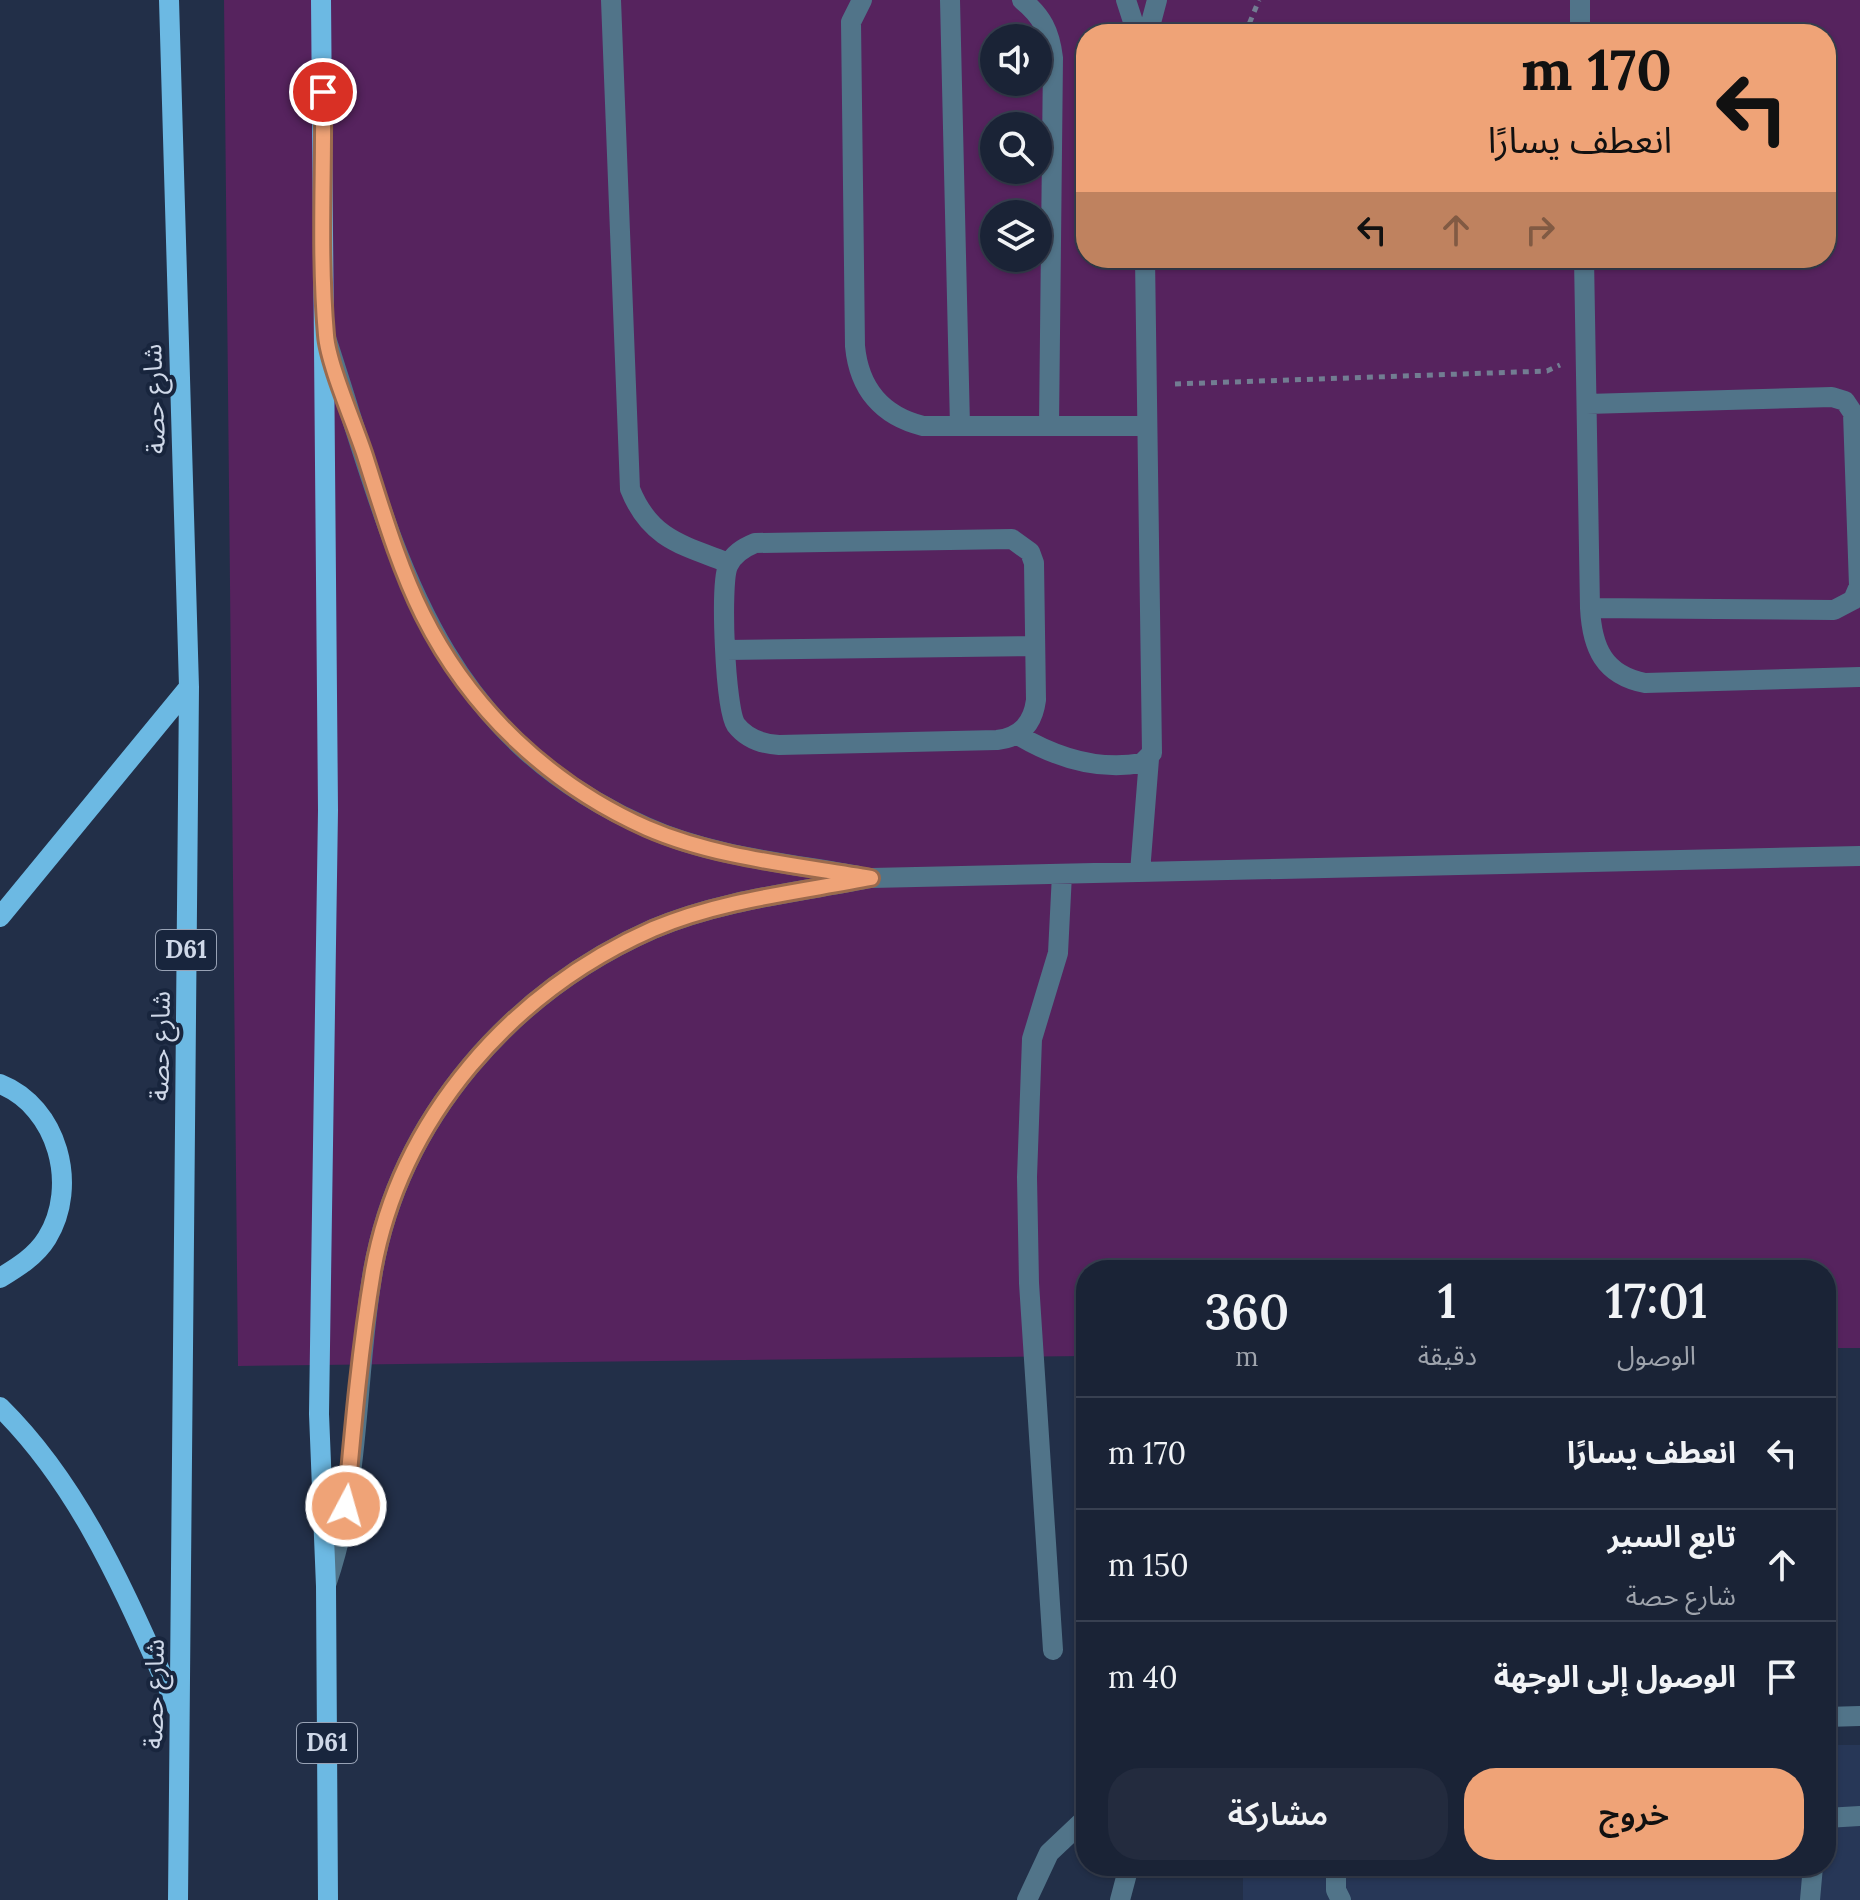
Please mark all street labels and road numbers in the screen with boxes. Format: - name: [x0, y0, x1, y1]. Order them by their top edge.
- street label: شارع حصة: [135, 343, 175, 455]
- road number: D61: [156, 930, 216, 970]
- street label: شارع حصة: [142, 991, 180, 1101]
- street label: شارع حصة: [136, 1639, 174, 1749]
- road number: D61: [297, 1723, 357, 1763]

